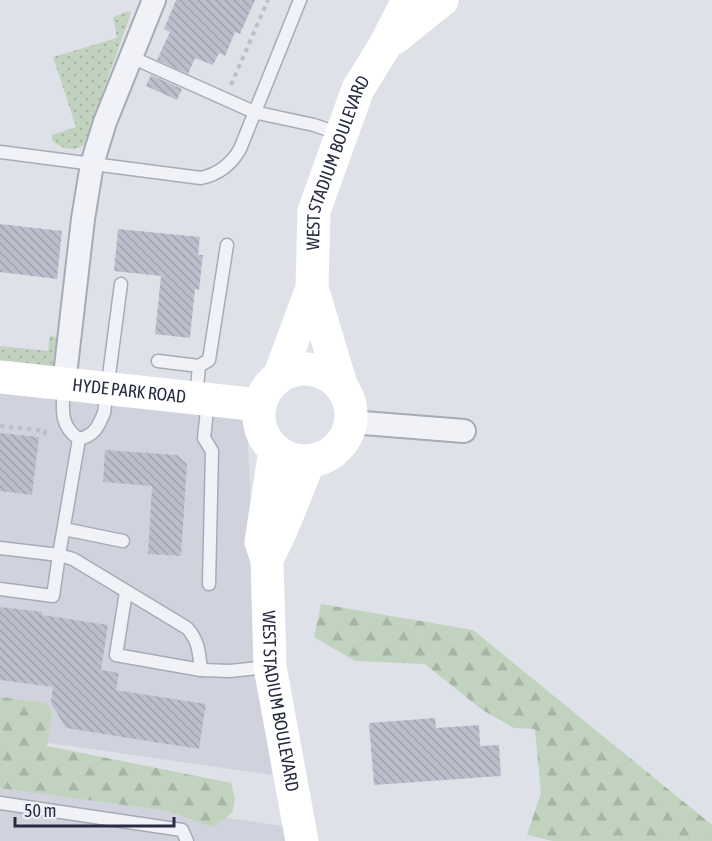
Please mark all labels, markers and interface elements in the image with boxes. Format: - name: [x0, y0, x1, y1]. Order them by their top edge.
- street label: WEST STADIUM BOULEVARD: [302, 72, 374, 251]
- street label: HYDE PARK ROAD: [71, 374, 187, 407]
- street label: WEST STADIUM BOULEVARD: [258, 610, 304, 793]
- scale bar: [15, 790, 174, 828]
- text: 50 m: [24, 800, 56, 821]

